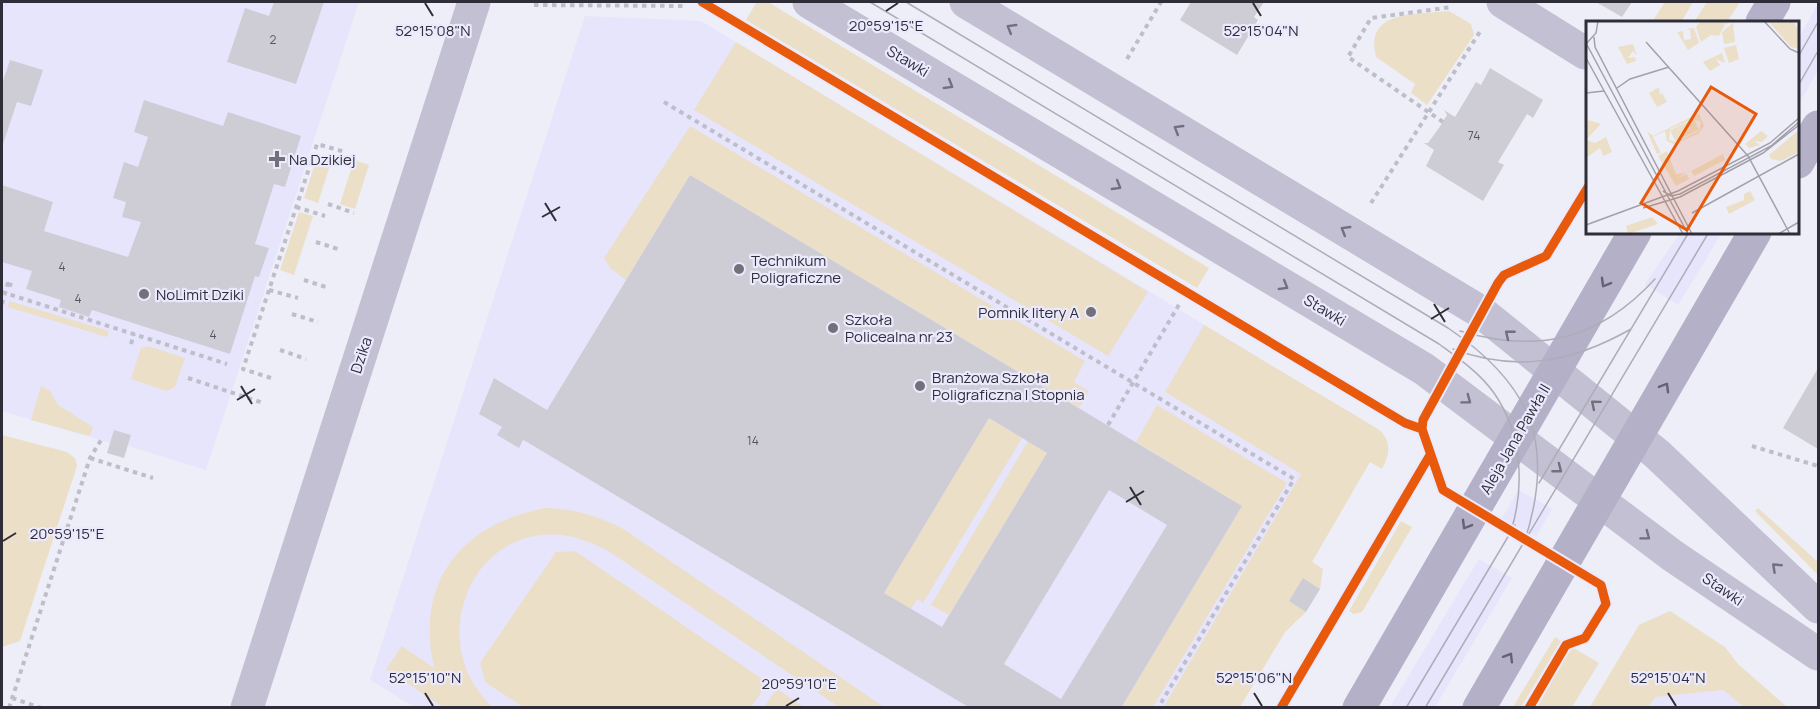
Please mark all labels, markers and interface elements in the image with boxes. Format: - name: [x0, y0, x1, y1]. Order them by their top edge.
- text: 20°59'15"E: [849, 15, 923, 36]
- text: 52°15'08"N: [395, 20, 471, 41]
- text: 52°15'04"N: [1224, 20, 1298, 41]
- inset map: [1586, 21, 1799, 234]
- one-way arrow: [1007, 24, 1017, 36]
- house number: 2: [270, 31, 277, 48]
- street label: Stawki: [883, 40, 933, 82]
- one-way arrow: [943, 78, 953, 90]
- one-way arrow: [1174, 125, 1184, 137]
- house number: 74: [1468, 127, 1480, 144]
- place label: Na Dzikiej: [289, 149, 356, 170]
- marker: Na Dzikiej: [270, 152, 284, 166]
- one-way arrow: [1111, 178, 1121, 190]
- one-way arrow: [1341, 225, 1351, 237]
- place label: Technikum Poligraficzne: [751, 250, 841, 288]
- house number: 4: [58, 258, 66, 275]
- marker: Technikum Poligraficzne: [732, 262, 746, 276]
- one-way arrow: [1601, 277, 1613, 287]
- one-way arrow: [1278, 278, 1288, 290]
- place label: NoLimit Dziki: [156, 284, 244, 305]
- marker: NoLimit Dziki: [137, 287, 151, 301]
- street label: Stawki: [1300, 289, 1350, 331]
- house number: 4: [74, 290, 82, 307]
- place label: Pomnik litery A: [978, 302, 1079, 323]
- marker: Pomnik litery A: [1084, 305, 1098, 319]
- place label: Szkoła Policealna nr 23: [845, 309, 953, 347]
- marker: Szkoła Policealna nr 23: [826, 321, 840, 335]
- house number: 4: [209, 326, 217, 343]
- one-way arrow: [1505, 331, 1516, 342]
- street label: Dzika: [345, 334, 377, 376]
- place label: Branżowa Szkoła Poligraficzna I Stopnia: [932, 367, 1085, 405]
- marker: Branżowa Szkoła Poligraficzna I Stopnia: [913, 379, 927, 393]
- street label: Aleja Jana Pawła II: [1475, 380, 1555, 498]
- one-way arrow: [1658, 383, 1669, 393]
- one-way arrow: [1460, 393, 1471, 404]
- one-way arrow: [1591, 401, 1602, 412]
- house number: 14: [747, 432, 759, 449]
- one-way arrow: [1551, 462, 1562, 473]
- one-way arrow: [1462, 519, 1473, 529]
- text: 20°59'15"E: [30, 523, 104, 544]
- one-way arrow: [1640, 528, 1651, 539]
- one-way arrow: [1772, 563, 1783, 574]
- street label: Stawki: [1698, 568, 1748, 610]
- one-way arrow: [1501, 653, 1513, 663]
- text: 52°15'10"N: [389, 667, 461, 688]
- text: 52°15'06"N: [1216, 667, 1292, 688]
- text: 52°15'04"N: [1631, 667, 1705, 688]
- text: 20°59'10"E: [761, 673, 837, 694]

